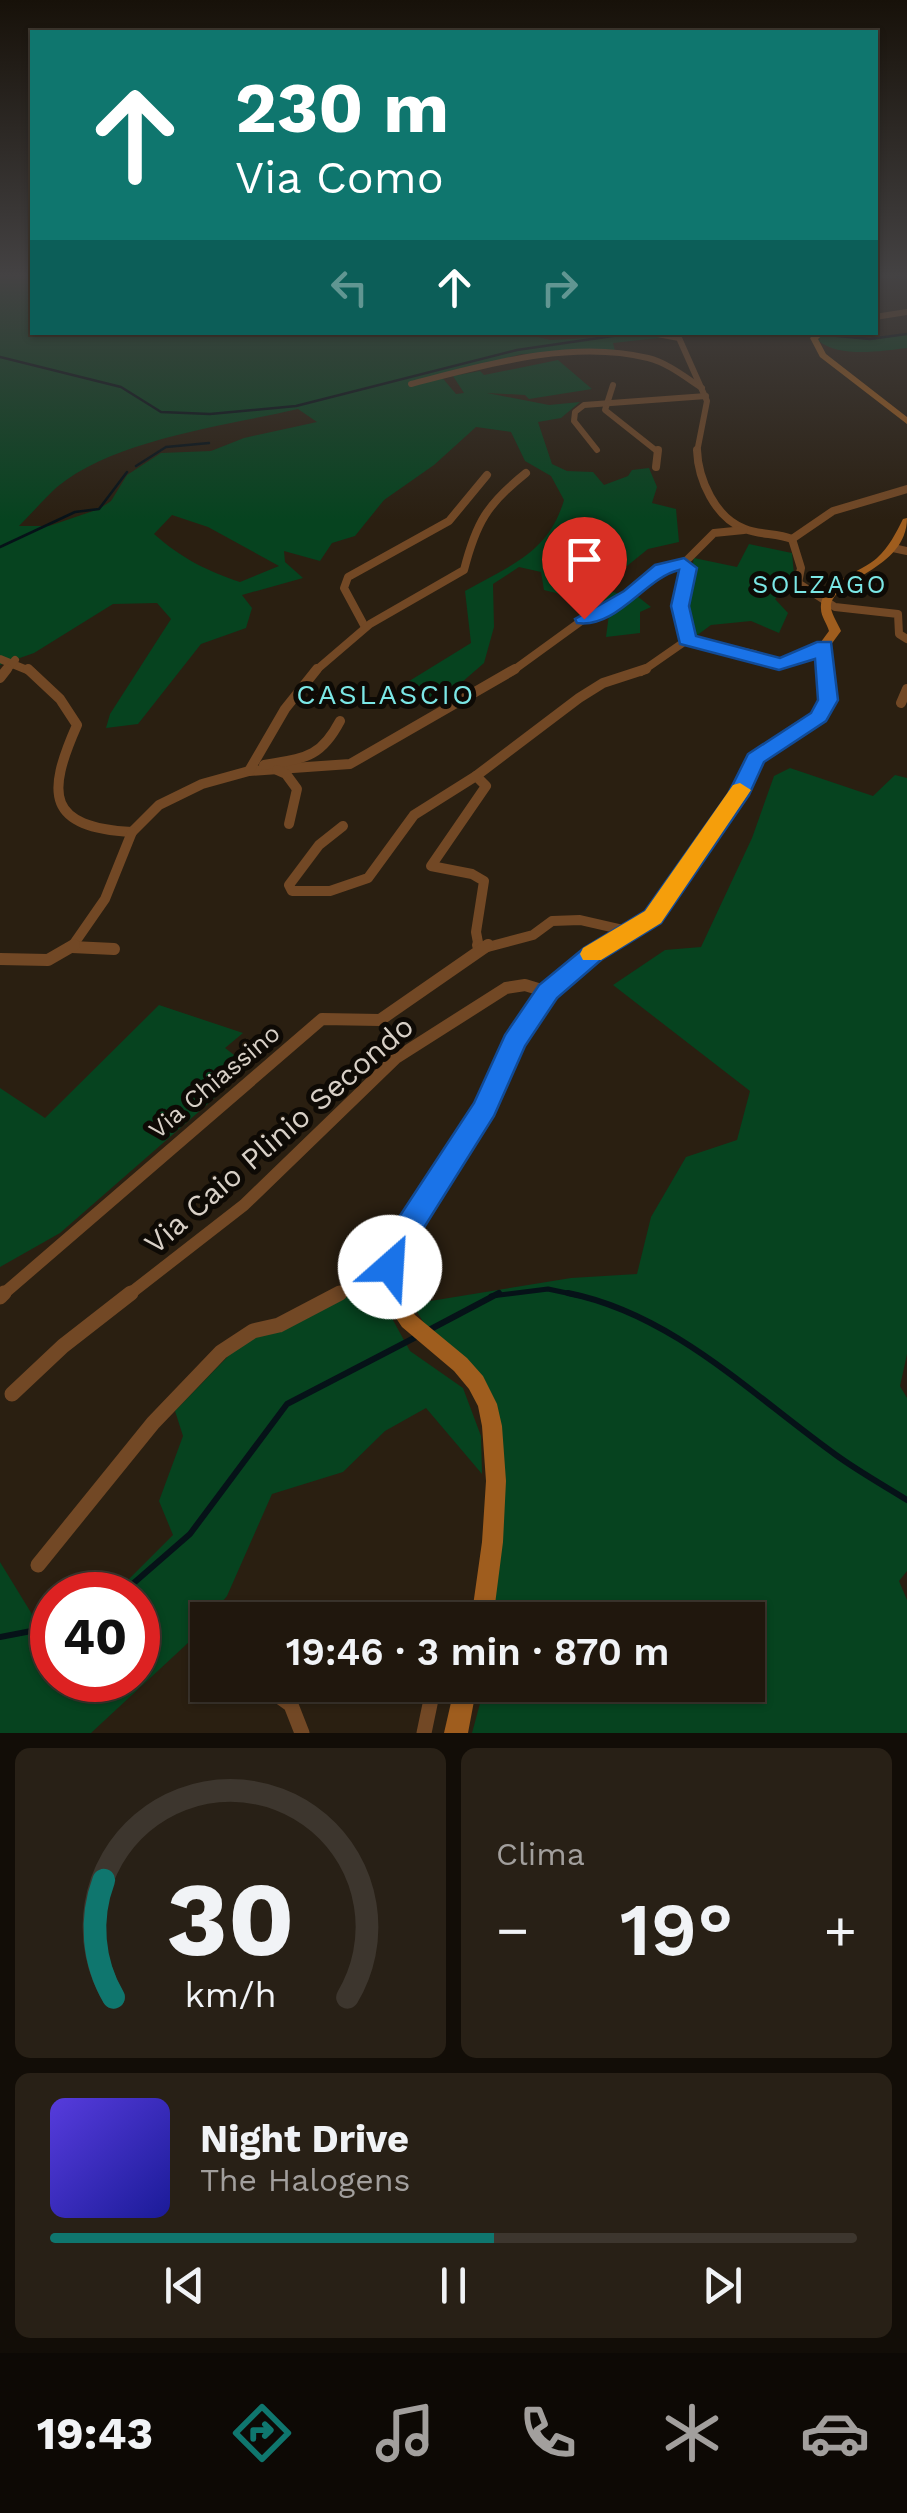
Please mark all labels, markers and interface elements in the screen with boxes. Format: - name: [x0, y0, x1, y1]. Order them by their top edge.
- text: 230 m: [235, 67, 449, 149]
- icon: ahead: [70, 70, 200, 200]
- text: Via Como: [235, 151, 444, 204]
- icon: left: [322, 260, 377, 315]
- icon: ahead: [427, 260, 482, 315]
- icon: right: [532, 260, 587, 315]
- pin: [542, 517, 627, 620]
- icon: arrive: [557, 532, 612, 587]
- district label: SOLZAGO: [752, 570, 888, 599]
- district label: CASLASCIO: [296, 678, 476, 711]
- street label: Via Caio Plinio Secondo: [137, 1008, 420, 1261]
- street label: Via Chiassino: [143, 1018, 286, 1145]
- position arrow: [338, 1215, 442, 1319]
- speed limit sign: 40: [30, 1572, 160, 1702]
- text: 19:46 · 3 min · 870 m: [286, 1630, 669, 1674]
- text: Clima: [496, 1835, 585, 1873]
- text: 30: [166, 1858, 295, 1980]
- text: 19°: [620, 1885, 733, 1973]
- text: −: [496, 1898, 529, 1962]
- text: +: [824, 1898, 857, 1962]
- text: km/h: [184, 1974, 277, 2016]
- text: Night Drive: [200, 2117, 409, 2161]
- text: The Halogens: [200, 2161, 410, 2199]
- icon: previous: [157, 2258, 212, 2313]
- icon: pause: [426, 2258, 481, 2313]
- icon: next: [695, 2258, 750, 2313]
- icon: directions: [227, 2398, 297, 2468]
- icon: music: [370, 2398, 440, 2468]
- icon: phone: [513, 2398, 583, 2468]
- icon: climate: [657, 2398, 727, 2468]
- icon: car: [800, 2398, 870, 2468]
- text: 19:43: [37, 2407, 153, 2460]

